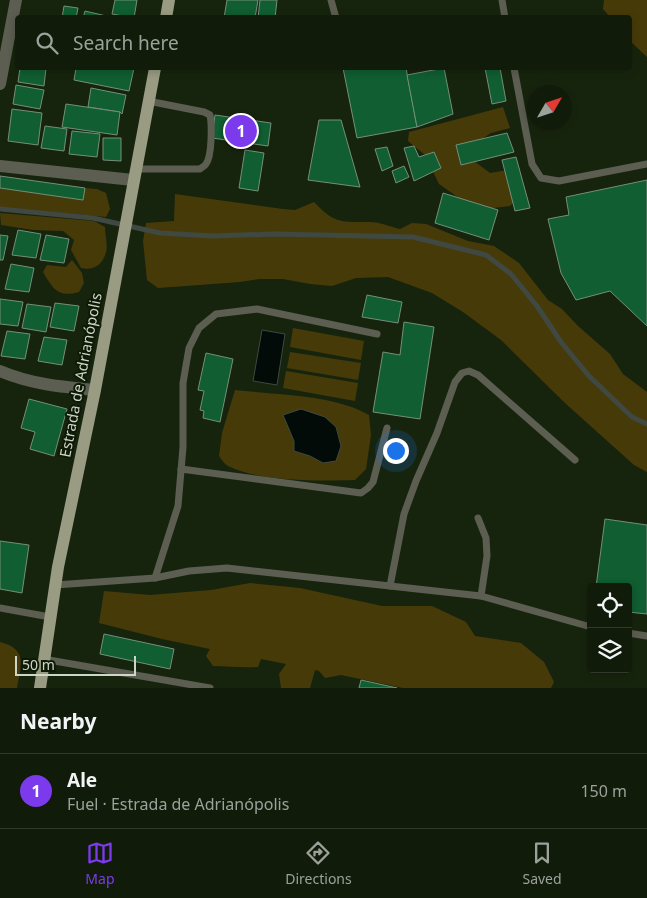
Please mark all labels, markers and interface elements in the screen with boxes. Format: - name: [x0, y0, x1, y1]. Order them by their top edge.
- search box: [15, 15, 632, 70]
- icon: search: [33, 29, 61, 57]
- text: Search here: [73, 30, 179, 56]
- north arrow: [527, 85, 572, 130]
- pin: 1: [225, 112, 257, 150]
- street label: Estrada de Adrianópolis: [54, 291, 106, 459]
- your location: [383, 438, 409, 464]
- map controls: [587, 583, 632, 673]
- button: locate: [587, 583, 632, 628]
- button: layers: [587, 628, 632, 673]
- scale bar: [15, 653, 136, 676]
- text: 50 m: [22, 655, 55, 674]
- text: Nearby: [20, 707, 96, 735]
- text: Ale: [67, 767, 97, 793]
- text: 1: [31, 780, 41, 802]
- text: 150 m: [580, 780, 627, 802]
- text: Fuel · Estrada de Adrianópolis: [67, 793, 289, 815]
- tab: Map: [85, 839, 115, 888]
- tab: Directions: [285, 839, 352, 888]
- tab: Saved: [522, 839, 562, 888]

